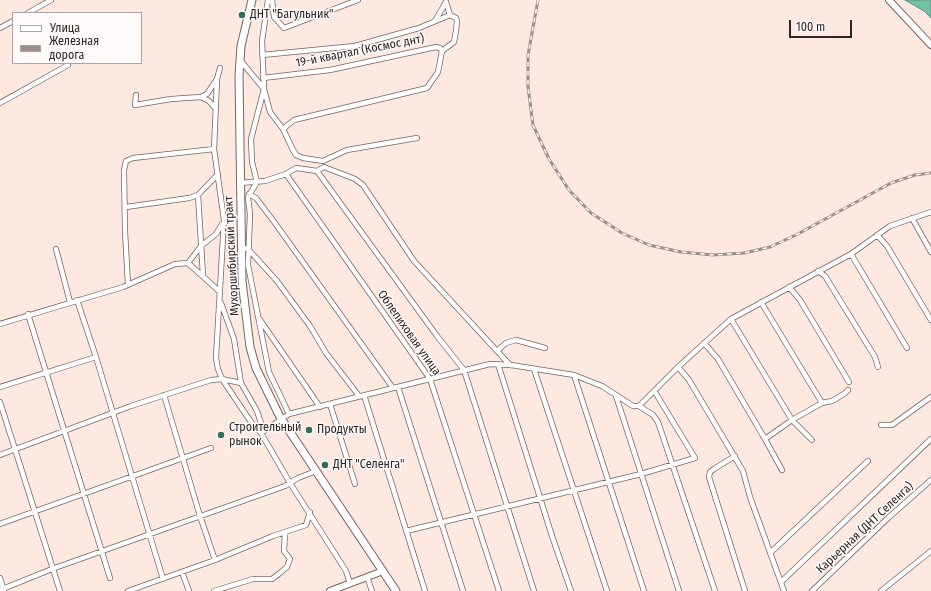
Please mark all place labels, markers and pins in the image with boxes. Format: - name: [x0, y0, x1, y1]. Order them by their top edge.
- place label: ДНТ "Багульник": [250, 8, 334, 22]
- marker: ДНТ "Багульник": [237, 10, 247, 20]
- place label: Строительный рынок: [229, 421, 301, 449]
- place label: Продукты: [317, 423, 367, 437]
- marker: Продукты: [304, 425, 314, 435]
- marker: Строительный рынок: [216, 430, 226, 440]
- place label: ДНТ "Селенга": [333, 458, 405, 472]
- marker: ДНТ "Селенга": [320, 460, 330, 470]

